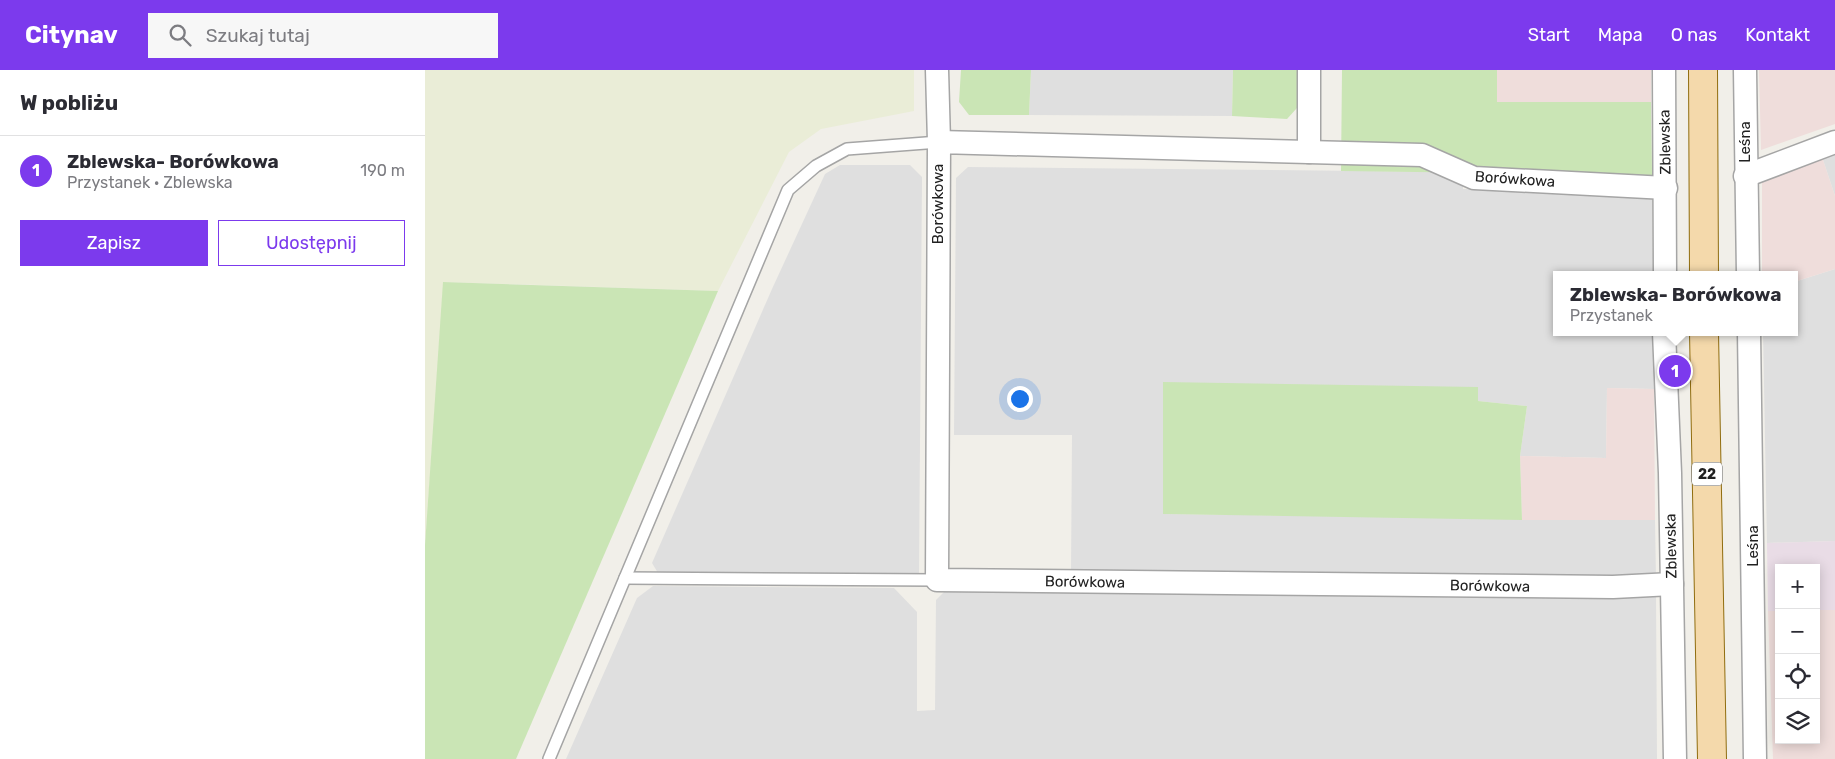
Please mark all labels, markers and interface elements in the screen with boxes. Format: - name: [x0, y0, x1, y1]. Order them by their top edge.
- search box: [148, 13, 498, 58]
- text: Citynav: [25, 21, 118, 49]
- icon: search: [166, 21, 194, 49]
- text: Szukaj tutaj: [206, 24, 310, 47]
- text: Start: [1528, 24, 1570, 46]
- text: Mapa: [1598, 24, 1643, 46]
- text: O nas: [1671, 24, 1717, 46]
- text: Kontakt: [1745, 24, 1810, 46]
- text: W pobliżu: [20, 90, 118, 115]
- street label: Zblewska: [1655, 109, 1675, 175]
- street label: Leśna: [1736, 121, 1754, 163]
- text: Zblewska- Borówkowa: [67, 150, 279, 173]
- text: 1: [32, 161, 40, 180]
- text: 190 m: [360, 161, 405, 180]
- street label: Borówkowa: [929, 164, 947, 244]
- street label: Borówkowa: [1474, 167, 1556, 191]
- text: Przystanek · Zblewska: [67, 173, 233, 192]
- button: Zapisz: [20, 220, 208, 266]
- button: Udostępnij: [218, 220, 405, 266]
- popup: [1553, 271, 1798, 336]
- text: Zblewska- Borówkowa: [1570, 283, 1781, 306]
- text: Przystanek: [1570, 306, 1653, 325]
- pin: 1: [1659, 352, 1691, 390]
- your location: [1007, 386, 1033, 412]
- road number: 22: [1692, 462, 1722, 486]
- street label: Zblewska: [1661, 513, 1681, 579]
- street label: Leśna: [1744, 525, 1762, 567]
- map controls: [1775, 564, 1820, 744]
- button: +: [1775, 564, 1820, 609]
- street label: Borówkowa: [1045, 572, 1125, 592]
- street label: Borówkowa: [1450, 576, 1530, 596]
- button: −: [1775, 609, 1820, 654]
- button: locate: [1775, 654, 1820, 699]
- button: layers: [1775, 699, 1820, 744]

